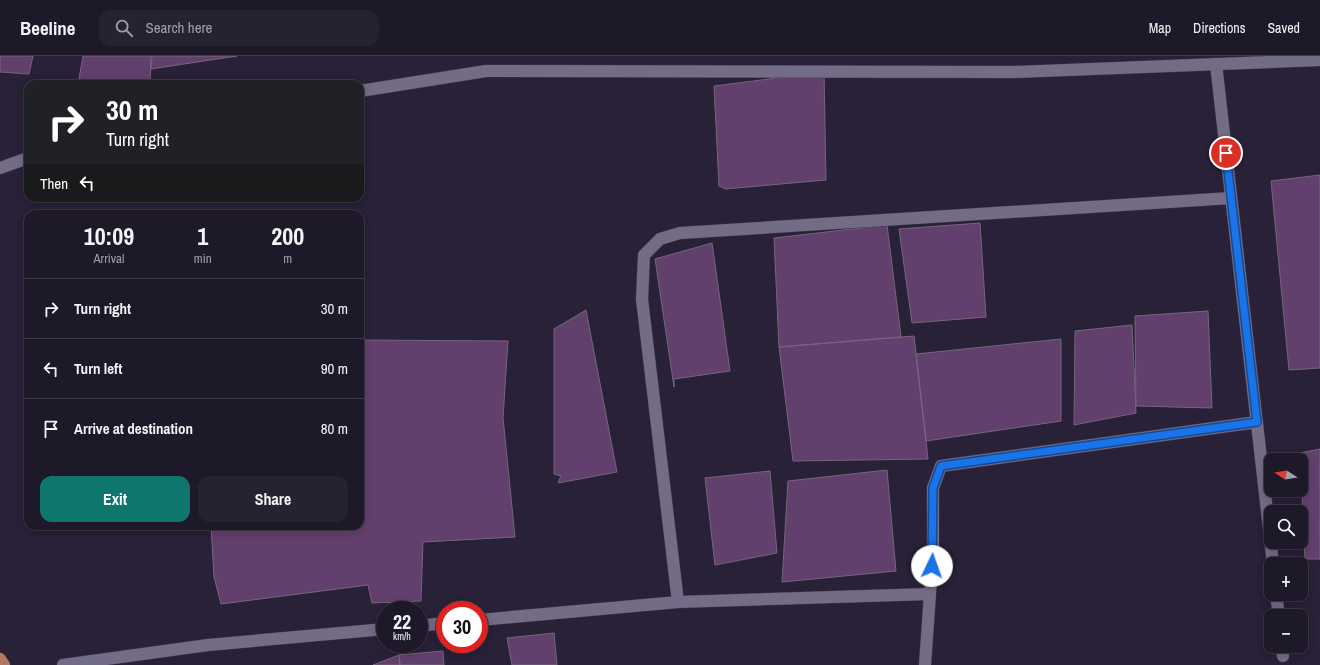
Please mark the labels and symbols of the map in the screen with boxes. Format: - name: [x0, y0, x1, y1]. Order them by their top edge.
- pin: [1209, 136, 1243, 170]
- north arrow: [1264, 453, 1308, 497]
- position arrow: [911, 545, 953, 587]
- speed limit sign: 30: [436, 601, 488, 653]

